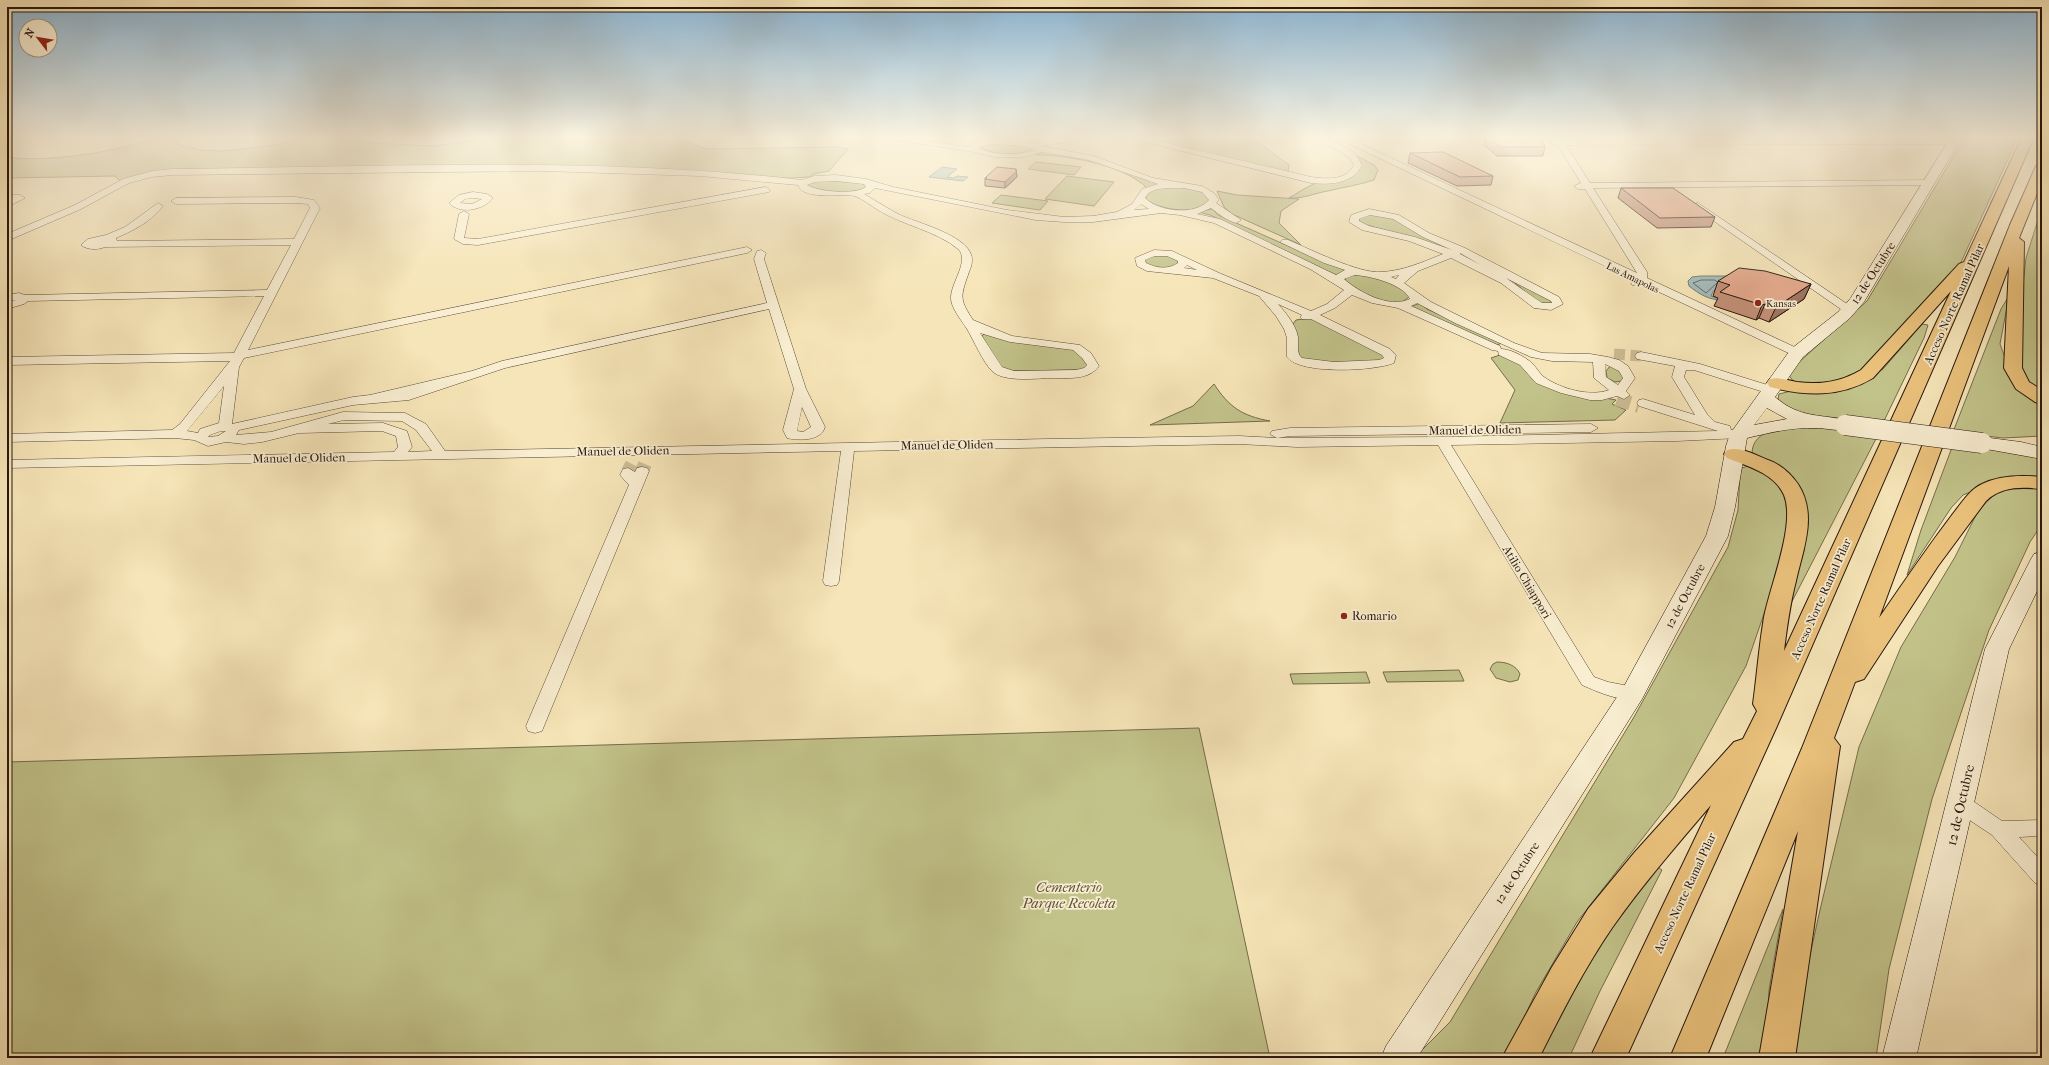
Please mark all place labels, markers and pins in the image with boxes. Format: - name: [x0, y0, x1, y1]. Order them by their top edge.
- marker: Kansas: [1753, 298, 1763, 308]
- place label: Kansas: [1766, 298, 1796, 310]
- place label: Romario: [1352, 609, 1397, 623]
- marker: Romario: [1339, 611, 1349, 621]

